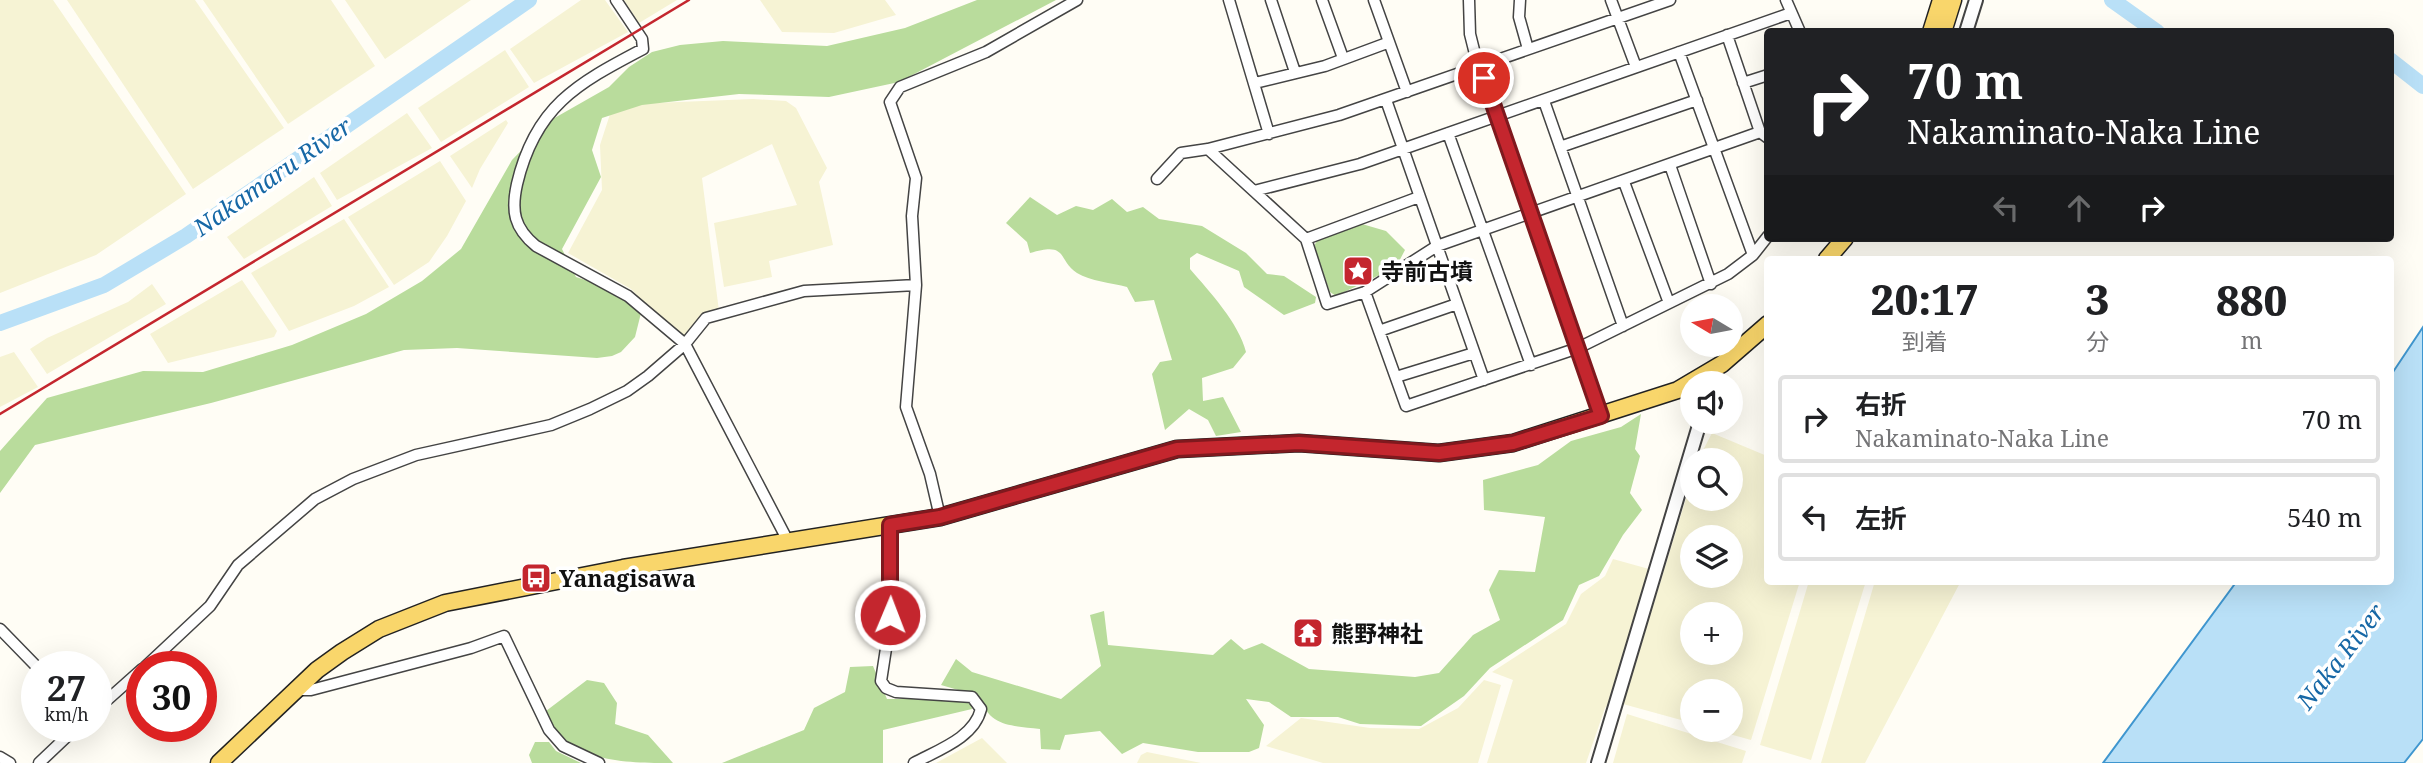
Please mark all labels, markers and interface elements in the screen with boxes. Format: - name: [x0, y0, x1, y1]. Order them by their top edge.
- text: 70 m: [1907, 47, 2023, 113]
- pin: [1454, 48, 1514, 108]
- icon: right: [1792, 56, 1883, 147]
- icon: arrive: [1465, 59, 1503, 97]
- water label: Nakamaru River: [185, 109, 358, 243]
- text: Nakaminato-Naka Line: [1907, 110, 2260, 153]
- icon: left: [1987, 189, 2025, 227]
- icon: ahead: [2060, 189, 2098, 227]
- icon: right: [2133, 189, 2171, 227]
- place icon: 寺前古墳: [1341, 254, 1375, 288]
- place label: 寺前古墳: [1381, 255, 1473, 287]
- text: 20:17: [1871, 270, 1979, 327]
- text: 3: [2086, 270, 2109, 327]
- text: 880: [2216, 271, 2287, 328]
- north arrow: [1680, 294, 1743, 357]
- map controls: [1680, 294, 1743, 742]
- text: m: [2241, 324, 2263, 356]
- text: 到着: [1902, 325, 1948, 357]
- text: 分: [2086, 325, 2109, 357]
- button: sound: [1680, 371, 1743, 434]
- text: 右折: [1855, 386, 1907, 422]
- icon: right: [1796, 400, 1834, 438]
- text: 70 m: [2302, 401, 2362, 437]
- text: Nakaminato-Naka Line: [1855, 422, 2109, 454]
- button: search: [1680, 448, 1743, 511]
- icon: left: [1796, 498, 1834, 536]
- text: 540 m: [2287, 499, 2362, 535]
- text: 左折: [1855, 500, 1907, 536]
- button: layers: [1680, 525, 1743, 588]
- bus stop icon: Yanagisawa: [519, 561, 553, 595]
- place label: Yanagisawa: [559, 562, 696, 594]
- position arrow: [853, 578, 927, 652]
- water label: Naka River: [2288, 596, 2392, 716]
- button: +: [1680, 602, 1743, 665]
- temple icon: 熊野神社: [1291, 616, 1325, 650]
- place label: 熊野神社: [1331, 617, 1423, 649]
- speed limit sign: 30: [126, 651, 217, 742]
- text: 27: [47, 664, 86, 711]
- button: −: [1680, 679, 1743, 742]
- text: km/h: [44, 702, 89, 726]

